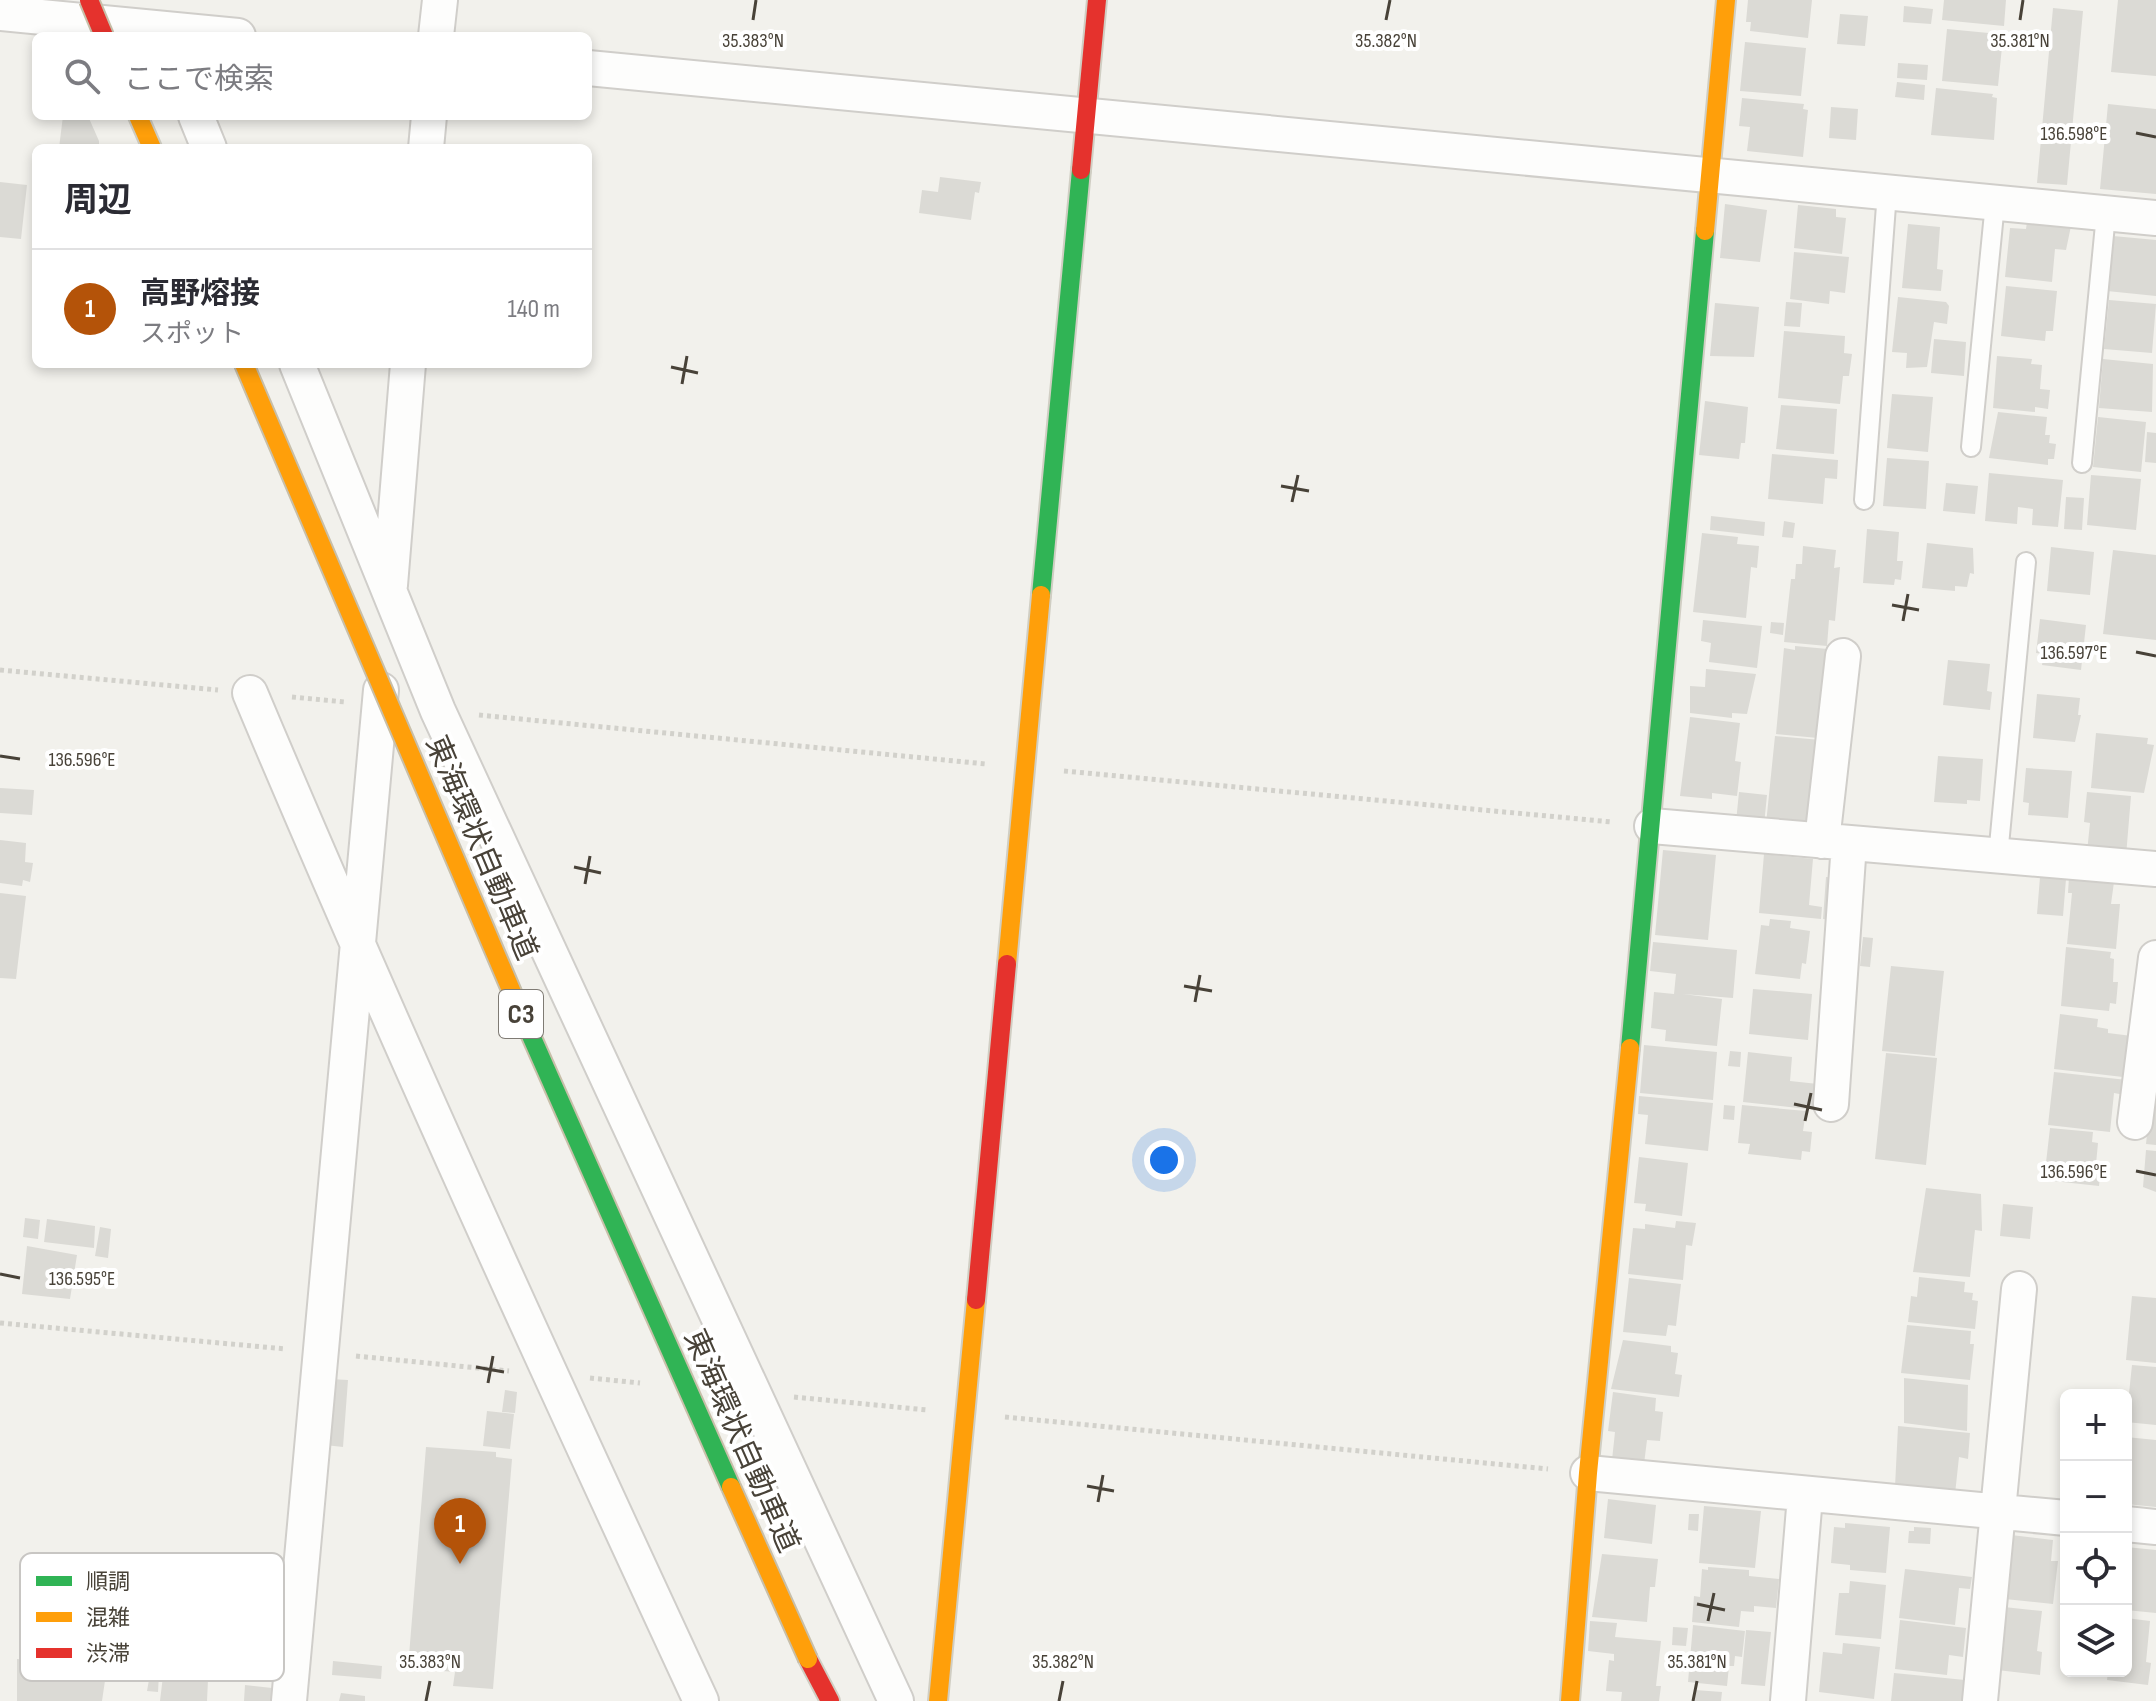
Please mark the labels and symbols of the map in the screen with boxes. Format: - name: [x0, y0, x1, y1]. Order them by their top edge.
- text: 35.383°N: [722, 29, 784, 53]
- text: 35.382°N: [1355, 29, 1417, 53]
- text: 35.381°N: [1990, 29, 2050, 53]
- text: 136.598°E: [2041, 122, 2107, 146]
- text: 136.597°E: [2040, 641, 2108, 665]
- street label: 東海環状自動車道: [418, 731, 544, 965]
- text: 136.596°E: [48, 748, 116, 772]
- road number: C3: [499, 990, 543, 1038]
- your location: [1144, 1140, 1184, 1180]
- text: 136.596°E: [2040, 1160, 2108, 1184]
- text: 136.595°E: [49, 1267, 115, 1291]
- street label: 東海環状自動車道: [676, 1324, 806, 1558]
- pin: 1: [434, 1498, 486, 1564]
- legend: [20, 1553, 284, 1681]
- text: 順調: [86, 1569, 130, 1596]
- text: 混雑: [86, 1605, 130, 1632]
- text: 渋滞: [86, 1641, 130, 1668]
- text: 35.383°N: [399, 1650, 461, 1674]
- text: 35.382°N: [1032, 1650, 1094, 1674]
- text: 35.381°N: [1667, 1650, 1727, 1674]

